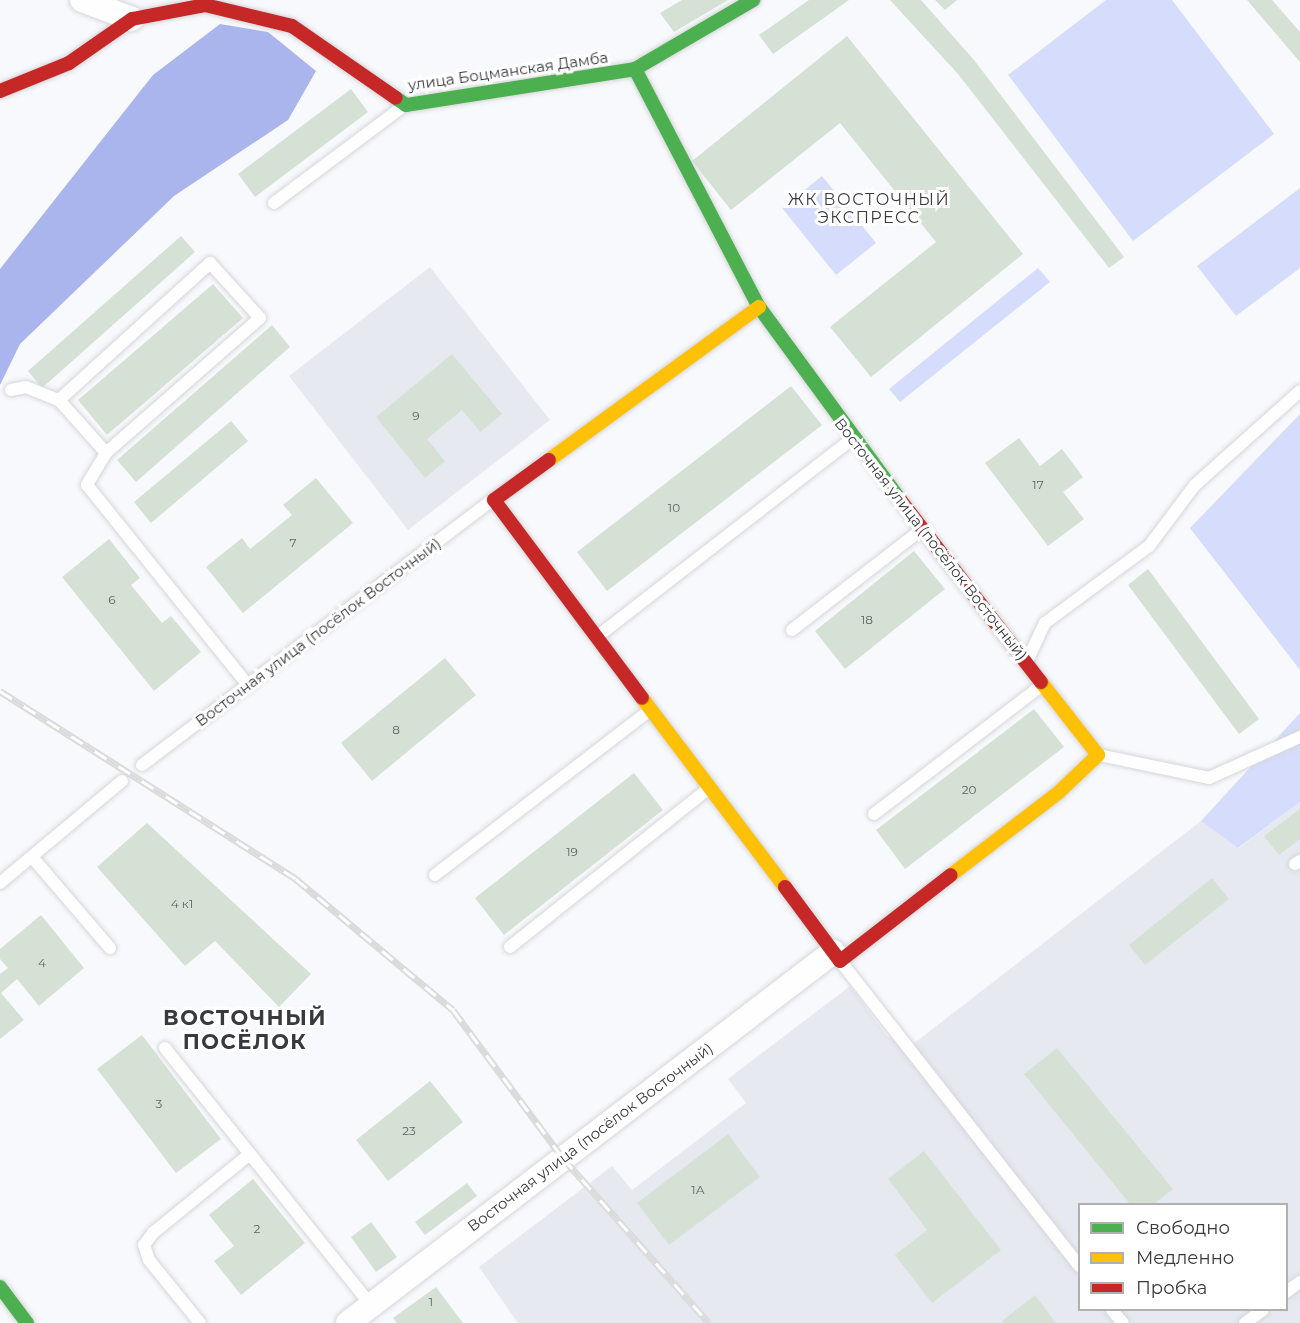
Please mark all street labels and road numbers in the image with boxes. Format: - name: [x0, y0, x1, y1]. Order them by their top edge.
- street label: улица Боцманская Дамба: [407, 48, 609, 94]
- street label: Восточная улица (посёлок Восточный): [831, 414, 1031, 664]
- street label: Восточная улица (посёлок Восточный): [192, 534, 444, 730]
- street label: Восточная улица (посёлок Восточный): [464, 1039, 716, 1235]

